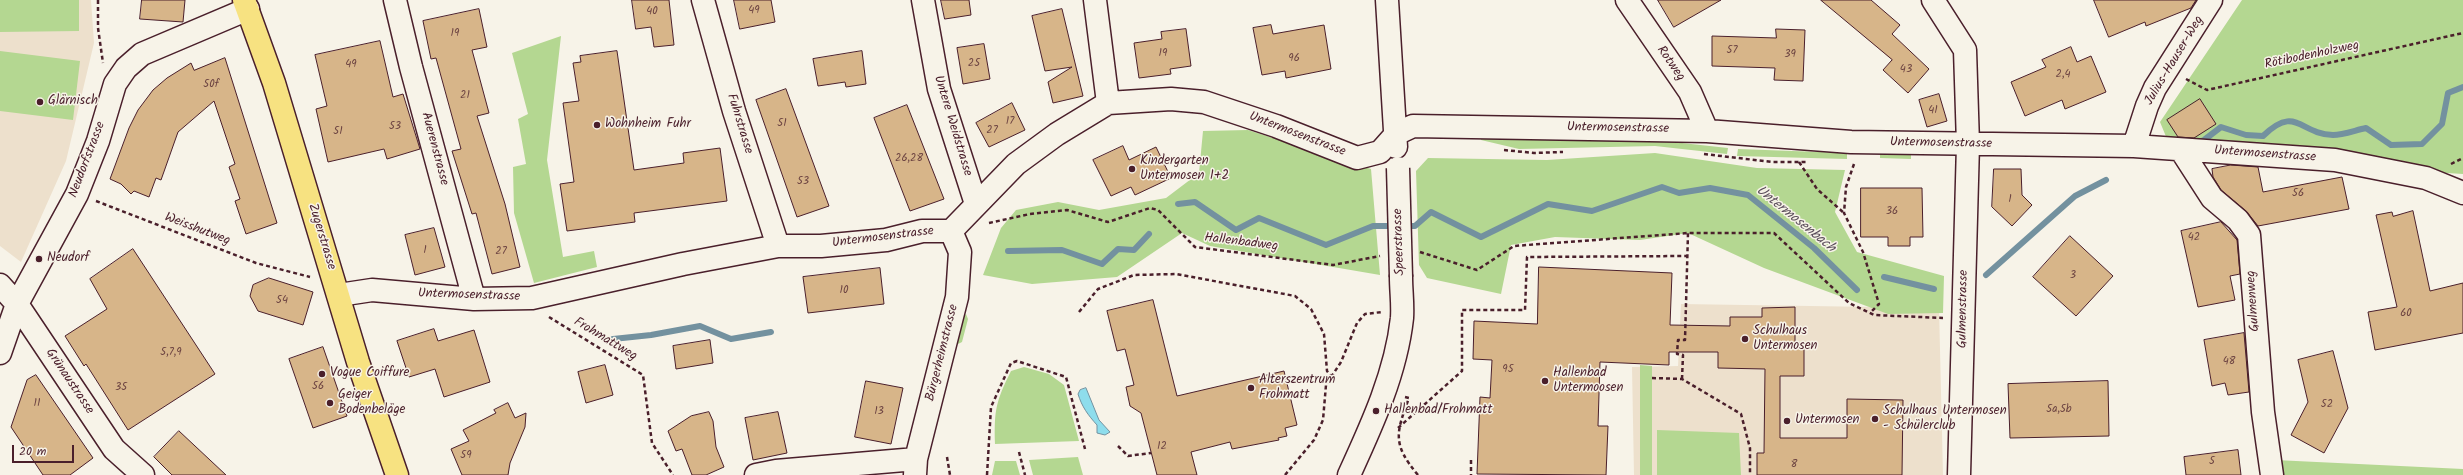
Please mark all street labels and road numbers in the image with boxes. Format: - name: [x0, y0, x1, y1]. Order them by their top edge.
- street label: Julius-Hauser-Weg: [2142, 14, 2208, 108]
- street label: Rötibodenholzweg: [2263, 38, 2361, 74]
- street label: Rotweg: [1652, 43, 1688, 85]
- street label: Untere Weidstrasse: [929, 74, 975, 178]
- street label: Fuhrstrasse: [722, 92, 756, 156]
- street label: Untermosenstrasse: [1246, 109, 1348, 161]
- street label: Auerenstrasse: [417, 111, 451, 187]
- street label: Neudorfstrasse: [66, 120, 110, 200]
- street label: Untermosenstrasse: [1567, 120, 1669, 138]
- street label: Untermosenstrasse: [1890, 135, 1992, 153]
- street label: Untermosenstrasse: [2213, 144, 2317, 166]
- street label: Zugerstrasse: [304, 202, 338, 272]
- street label: Speerstrasse: [1391, 208, 1409, 276]
- street label: Weisshutweg: [162, 210, 232, 250]
- street label: Untermosenstrasse: [831, 224, 935, 252]
- street label: Hallenbadweg: [1203, 231, 1279, 255]
- street label: Gulmenstrasse: [1956, 270, 1972, 348]
- street label: Gulmenweg: [2244, 270, 2264, 332]
- street label: Untermosenstrasse: [418, 286, 520, 306]
- street label: Bürgerheimstrasse: [923, 303, 963, 403]
- street label: Frohmattweg: [570, 315, 640, 365]
- street label: Grünaustrasse: [41, 346, 97, 418]

